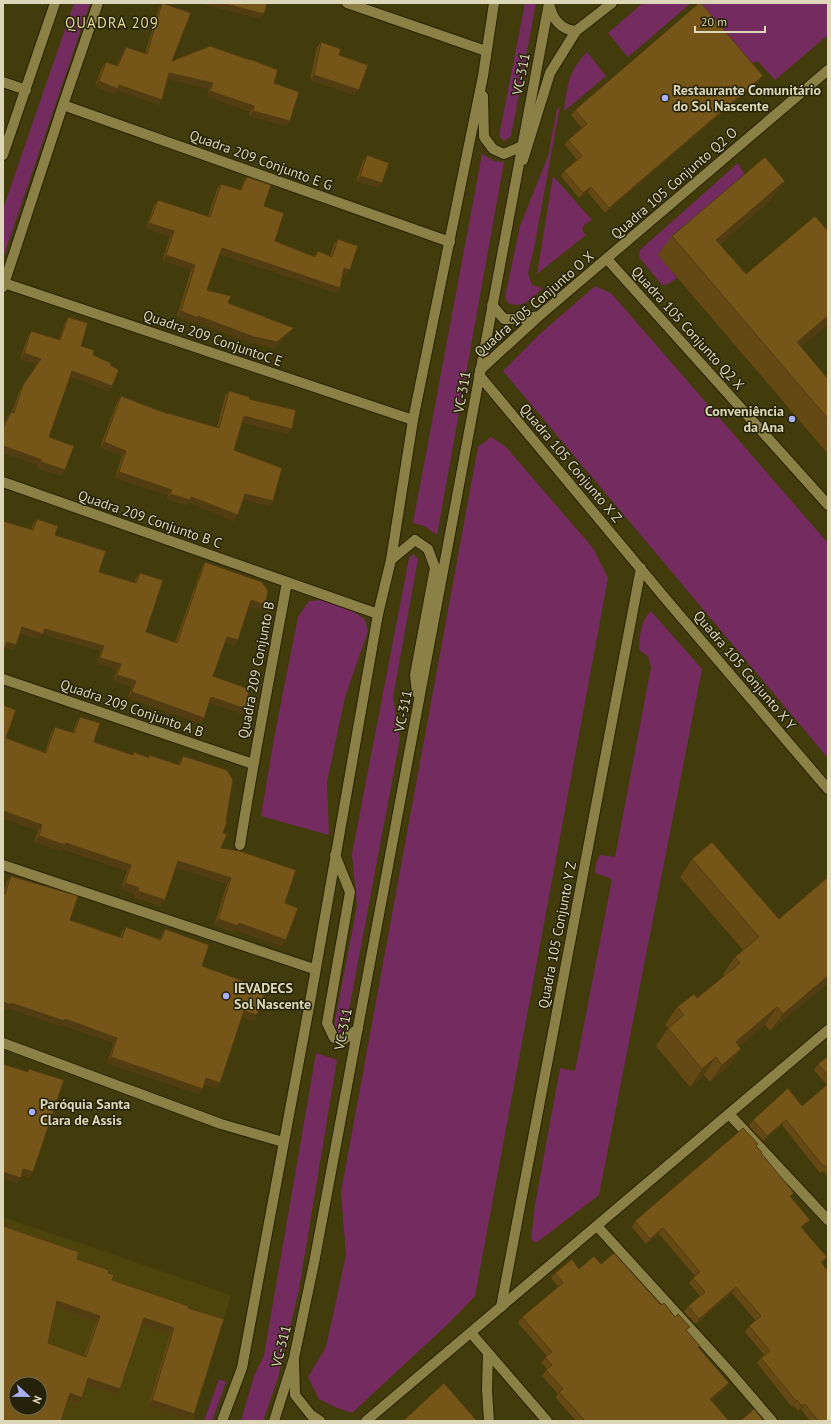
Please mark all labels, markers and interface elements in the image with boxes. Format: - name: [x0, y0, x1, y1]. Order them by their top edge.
- scale bar: [695, 8, 765, 34]
- district label: QUADRA 209: [65, 13, 159, 32]
- text: 20 m: [701, 14, 727, 29]
- street label: VC-311: [508, 51, 534, 98]
- place label: Restaurante Comunitário do Sol Nascente: [673, 81, 821, 115]
- marker: Restaurante Comunitário do Sol Nascente: [660, 93, 670, 103]
- street label: Quadra 105 Conjunto Q2 O: [607, 123, 741, 243]
- street label: Quadra 209 Conjunto E G: [187, 126, 335, 194]
- street label: Quadra 105 Conjunto O X: [470, 247, 598, 361]
- street label: Quadra 105 Conjunto Q2 X: [628, 262, 749, 394]
- street label: Quadra 209 ConjuntoC E: [141, 306, 285, 370]
- street label: VC-311: [449, 370, 475, 415]
- street label: Quadra 105 Conjunto X Z: [516, 400, 626, 527]
- place label: Conveniência da Ana: [705, 402, 784, 436]
- marker: Conveniência da Ana: [787, 414, 797, 424]
- street label: Quadra 209 Conjunto B C: [76, 486, 224, 552]
- street label: Quadra 209 Conjunto B: [234, 600, 278, 740]
- street label: Quadra 105 Conjunto X Y: [690, 607, 800, 733]
- street label: Quadra 209 Conjunto A B: [58, 675, 206, 741]
- street label: VC-311: [390, 688, 416, 735]
- street label: Quadra 105 Conjunto Y Z: [534, 860, 580, 1010]
- place label: IEVADECS Sol Nascente: [234, 979, 311, 1013]
- marker: IEVADECS Sol Nascente: [221, 991, 231, 1001]
- street label: VC-311: [330, 1006, 356, 1053]
- place label: Paróquia Santa Clara de Assis: [40, 1095, 130, 1129]
- marker: Paróquia Santa Clara de Assis: [27, 1107, 37, 1117]
- street label: VC-311: [267, 1323, 295, 1370]
- north arrow: [8, 1376, 48, 1416]
- text: N: [29, 1394, 45, 1406]

